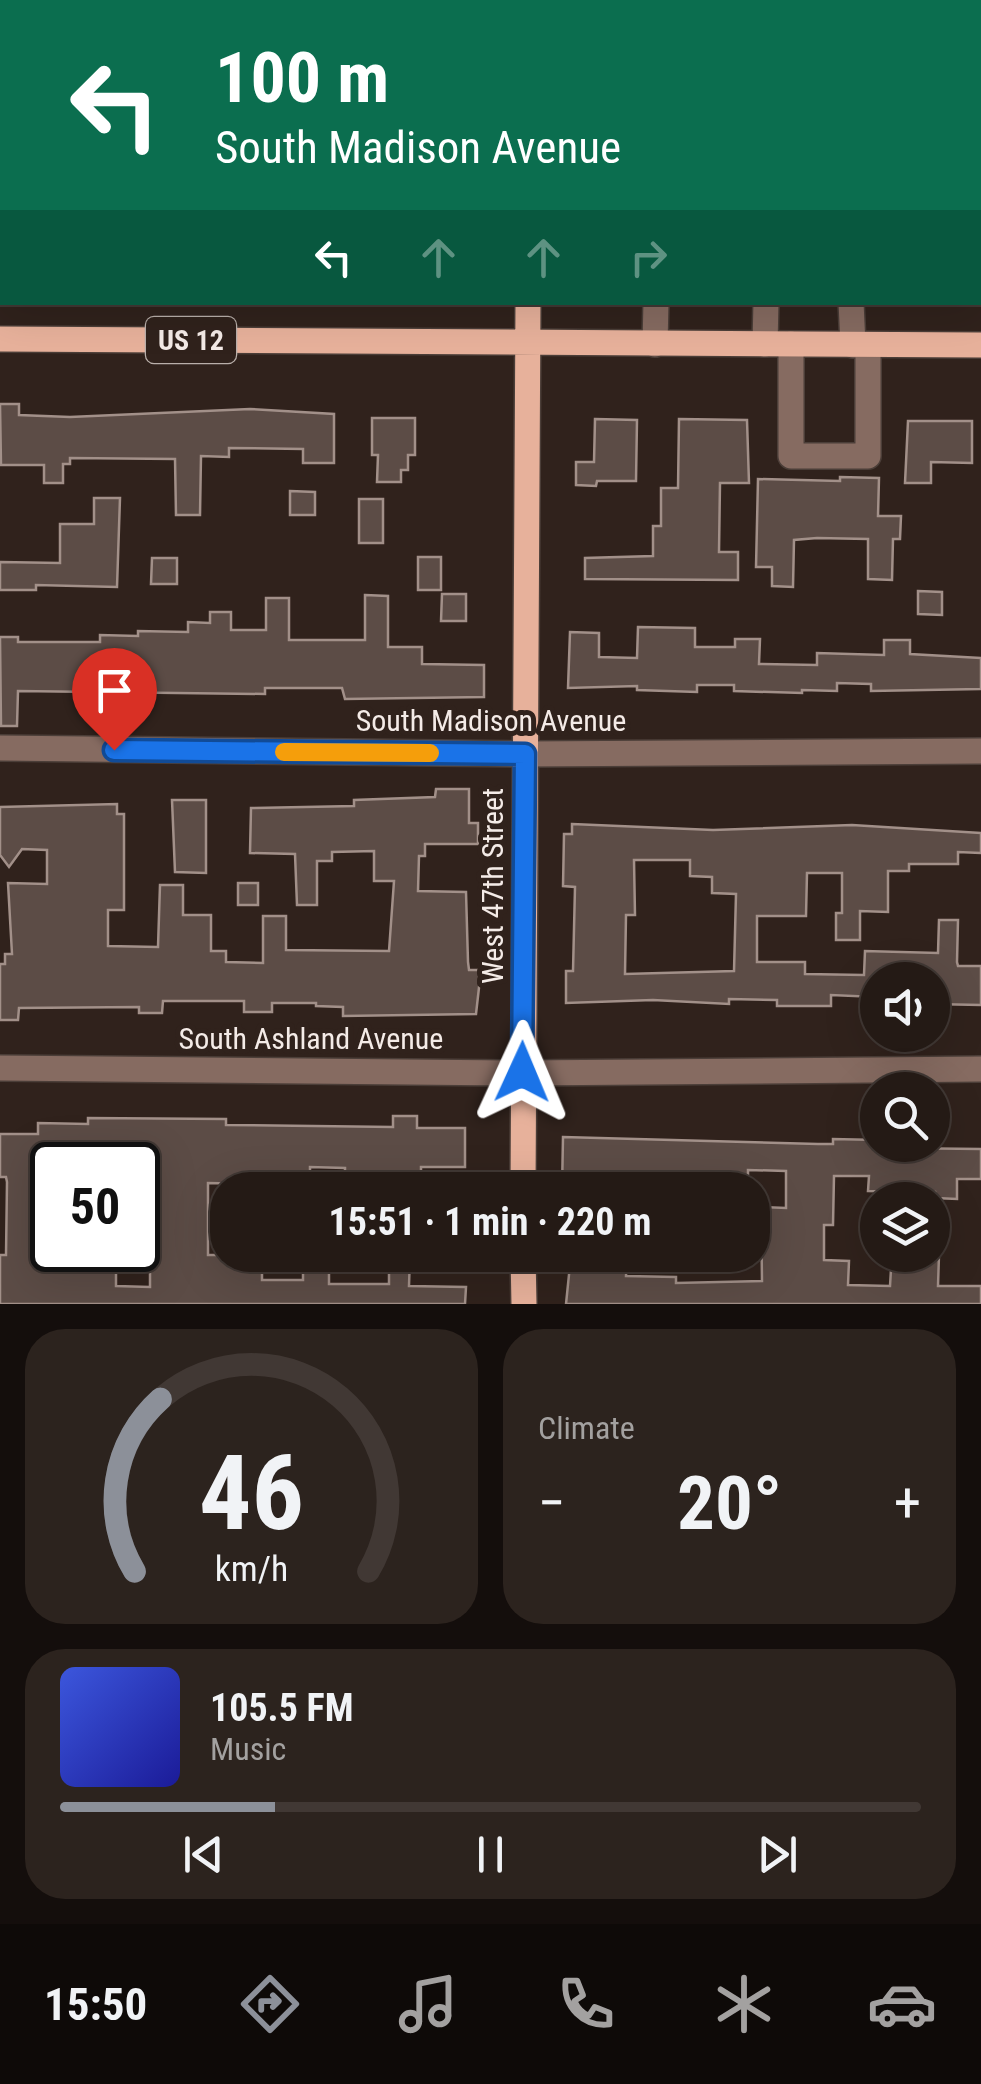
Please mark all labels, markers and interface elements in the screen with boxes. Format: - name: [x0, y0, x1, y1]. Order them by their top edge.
- text: 100 m: [215, 37, 389, 119]
- icon: left: [50, 40, 180, 170]
- text: South Madison Avenue: [215, 121, 621, 174]
- icon: left: [306, 230, 361, 285]
- icon: ahead: [411, 230, 466, 285]
- icon: ahead: [516, 230, 571, 285]
- icon: right: [621, 230, 676, 285]
- road number: US 12: [146, 317, 236, 363]
- pin: [72, 648, 157, 751]
- icon: arrive: [87, 663, 142, 718]
- street label: South Madison Avenue: [356, 703, 626, 738]
- street label: West 47th Street: [475, 788, 510, 984]
- map controls: [860, 962, 950, 1272]
- button: sound: [860, 962, 950, 1052]
- position arrow: [470, 1020, 574, 1124]
- street label: South Ashland Avenue: [179, 1021, 443, 1056]
- button: search: [860, 1072, 950, 1162]
- speed limit sign: 50: [30, 1142, 160, 1272]
- button: layers: [860, 1182, 950, 1272]
- text: 15:51 · 1 min · 220 m: [329, 1200, 651, 1244]
- text: Climate: [538, 1409, 635, 1447]
- text: 46: [199, 1433, 304, 1554]
- text: 20°: [677, 1459, 782, 1547]
- text: −: [538, 1471, 566, 1535]
- text: +: [894, 1471, 921, 1535]
- text: km/h: [215, 1548, 288, 1590]
- text: 105.5 FM: [210, 1686, 354, 1730]
- text: Music: [210, 1730, 286, 1768]
- icon: previous: [176, 1827, 231, 1882]
- icon: pause: [463, 1827, 518, 1882]
- icon: next: [750, 1827, 805, 1882]
- icon: directions: [235, 1969, 305, 2039]
- icon: music: [393, 1969, 463, 2039]
- icon: phone: [551, 1969, 621, 2039]
- icon: climate: [709, 1969, 779, 2039]
- icon: car: [867, 1969, 937, 2039]
- text: 15:50: [44, 1978, 147, 2031]

